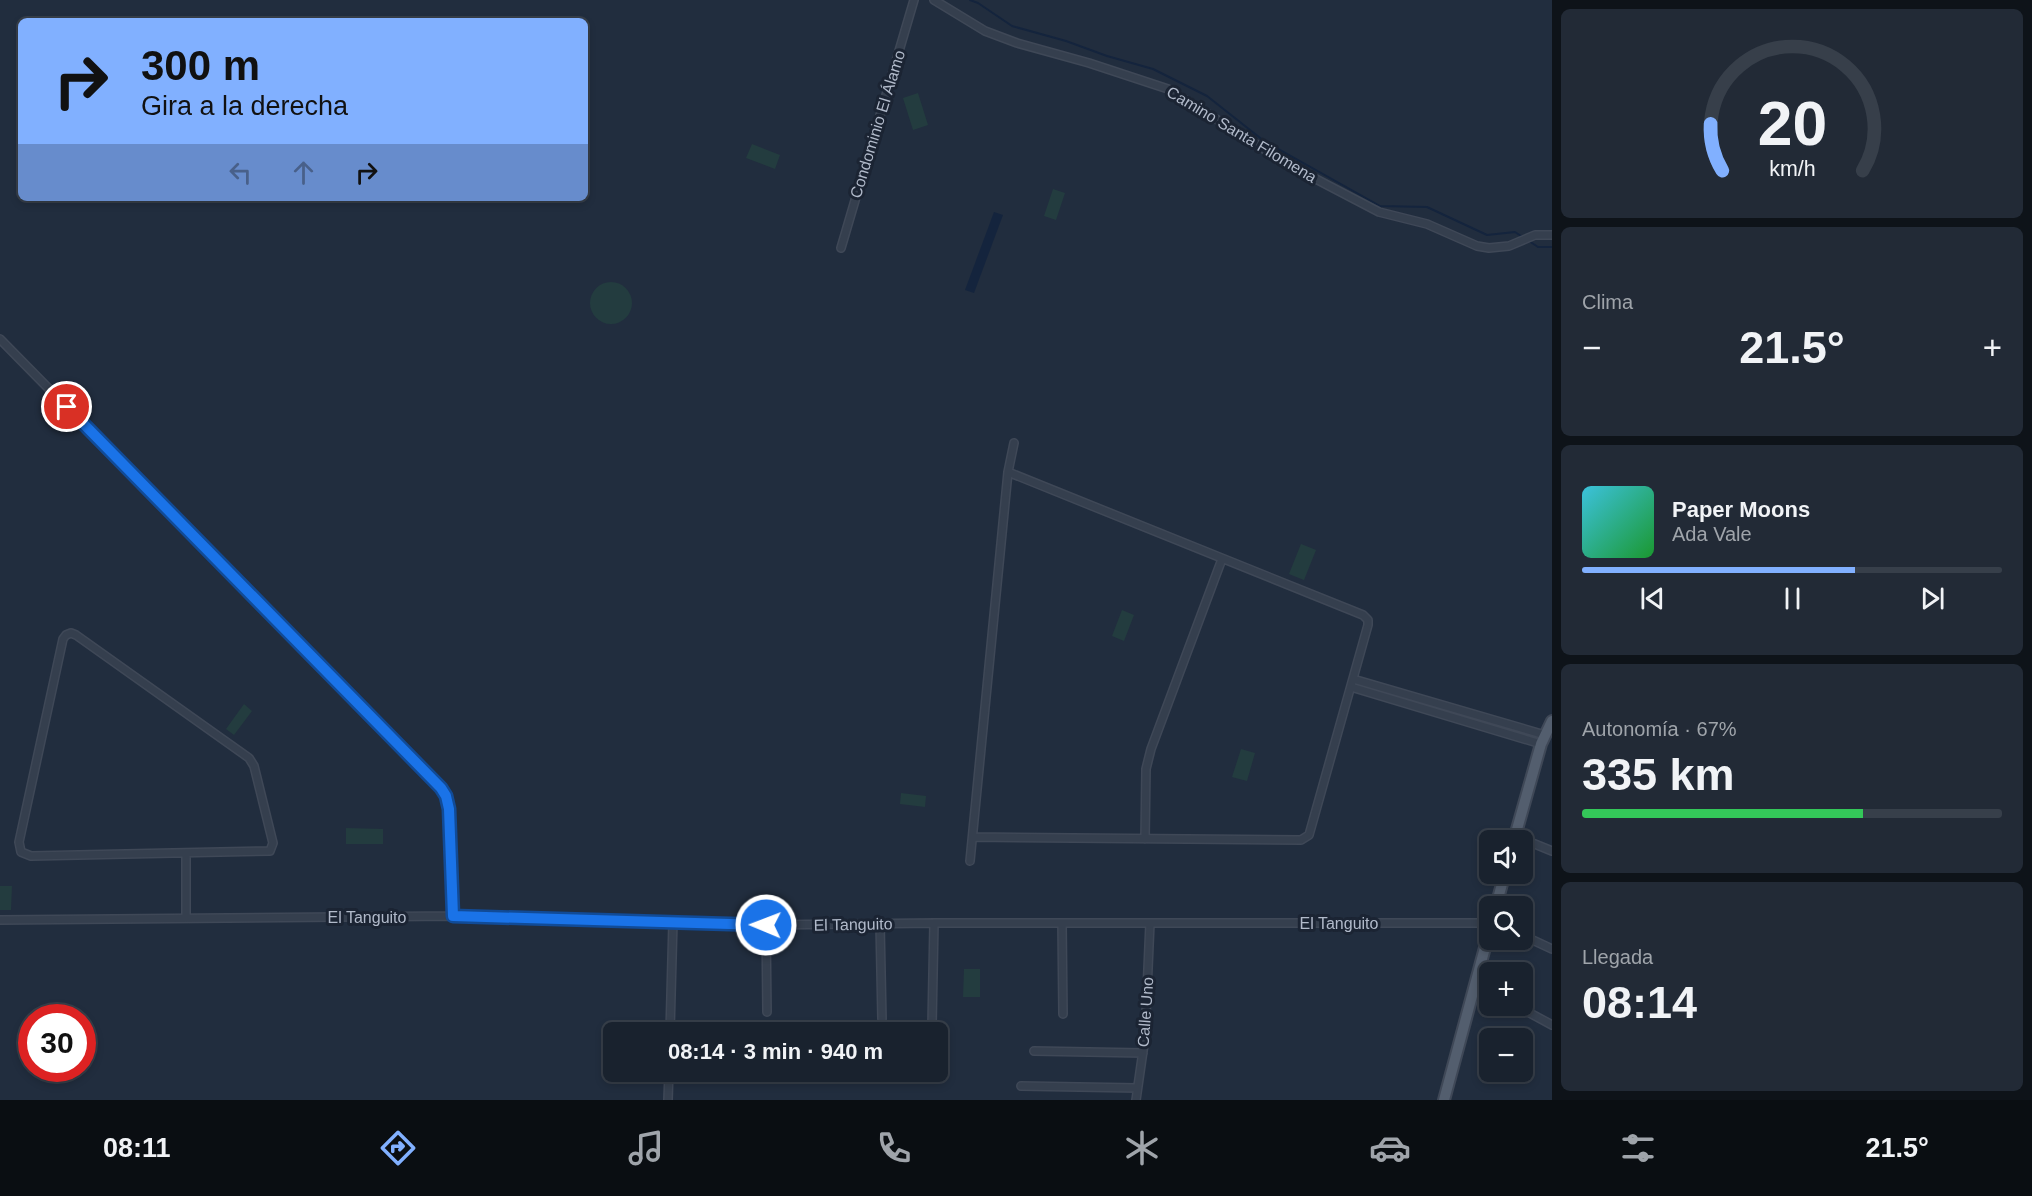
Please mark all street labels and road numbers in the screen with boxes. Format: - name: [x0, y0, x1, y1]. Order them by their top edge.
- street label: Condominio El Álamo: [846, 48, 908, 200]
- street label: Camino Santa Filomena: [1164, 83, 1320, 186]
- street label: El Tanguito: [328, 909, 407, 926]
- street label: El Tanguito: [813, 915, 893, 934]
- street label: El Tanguito: [1300, 915, 1379, 932]
- street label: Calle Uno: [1135, 976, 1156, 1048]

